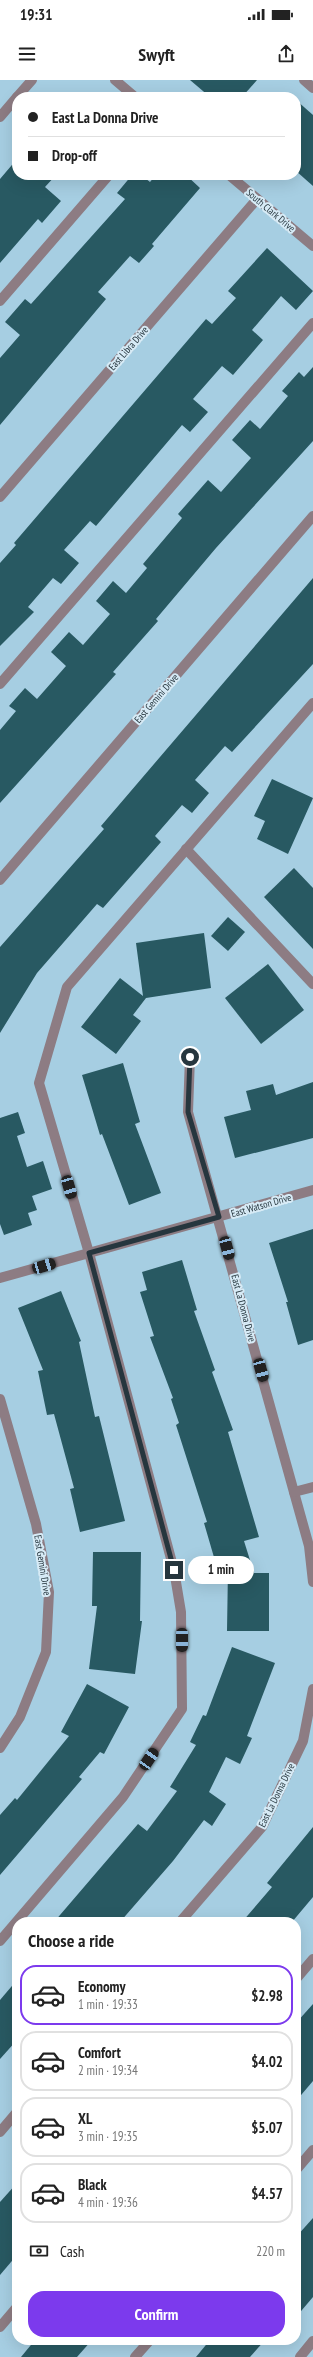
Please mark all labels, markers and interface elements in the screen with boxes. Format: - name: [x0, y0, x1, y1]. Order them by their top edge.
- text: 19:31: [20, 5, 52, 24]
- icon: menu: [16, 43, 38, 65]
- text: Swyft: [138, 43, 175, 66]
- icon: share: [275, 43, 297, 65]
- text: East La Donna Drive: [52, 108, 159, 127]
- text: Drop-off: [52, 146, 97, 165]
- street label: South Clark Drive: [244, 186, 298, 235]
- street label: East Libra Drive: [106, 324, 151, 373]
- street label: East Gemini Drive: [131, 671, 181, 726]
- route start: [181, 1048, 199, 1066]
- car: [60, 1174, 78, 1200]
- street label: East Watson Drive: [230, 1191, 293, 1220]
- car: [218, 1235, 236, 1261]
- car: [31, 1257, 57, 1275]
- street label: East La Donna Drive: [228, 1273, 259, 1343]
- car: [252, 1357, 270, 1383]
- street label: East Gemini Drive: [31, 1534, 54, 1596]
- callout: 1 min: [188, 1556, 254, 1584]
- route end: [165, 1561, 183, 1579]
- text: 1 min: [208, 1561, 234, 1578]
- car: [176, 1628, 188, 1652]
- car: [137, 1746, 161, 1772]
- street label: East La Donna Drive: [255, 1761, 297, 1829]
- text: Choose a ride: [28, 1929, 114, 1952]
- icon: car: [30, 1977, 66, 2013]
- text: Economy: [78, 1977, 126, 1996]
- text: $2.98: [251, 1986, 283, 2005]
- text: 1 min · 19:33: [78, 1996, 138, 2013]
- icon: car: [30, 2043, 66, 2079]
- text: Comfort: [78, 2043, 121, 2062]
- text: $4.02: [251, 2052, 283, 2071]
- text: 2 min · 19:34: [78, 2062, 138, 2079]
- icon: car: [30, 2109, 66, 2145]
- text: XL: [78, 2109, 92, 2128]
- text: $5.07: [251, 2118, 283, 2137]
- text: 3 min · 19:35: [78, 2128, 138, 2145]
- icon: car: [30, 2175, 66, 2211]
- text: Black: [78, 2175, 107, 2194]
- text: $4.57: [251, 2184, 283, 2203]
- text: 4 min · 19:36: [78, 2194, 138, 2211]
- icon: cash: [28, 2240, 50, 2262]
- text: Cash: [60, 2242, 84, 2261]
- text: 220 m: [256, 2243, 285, 2260]
- button: Confirm: [28, 2291, 285, 2337]

